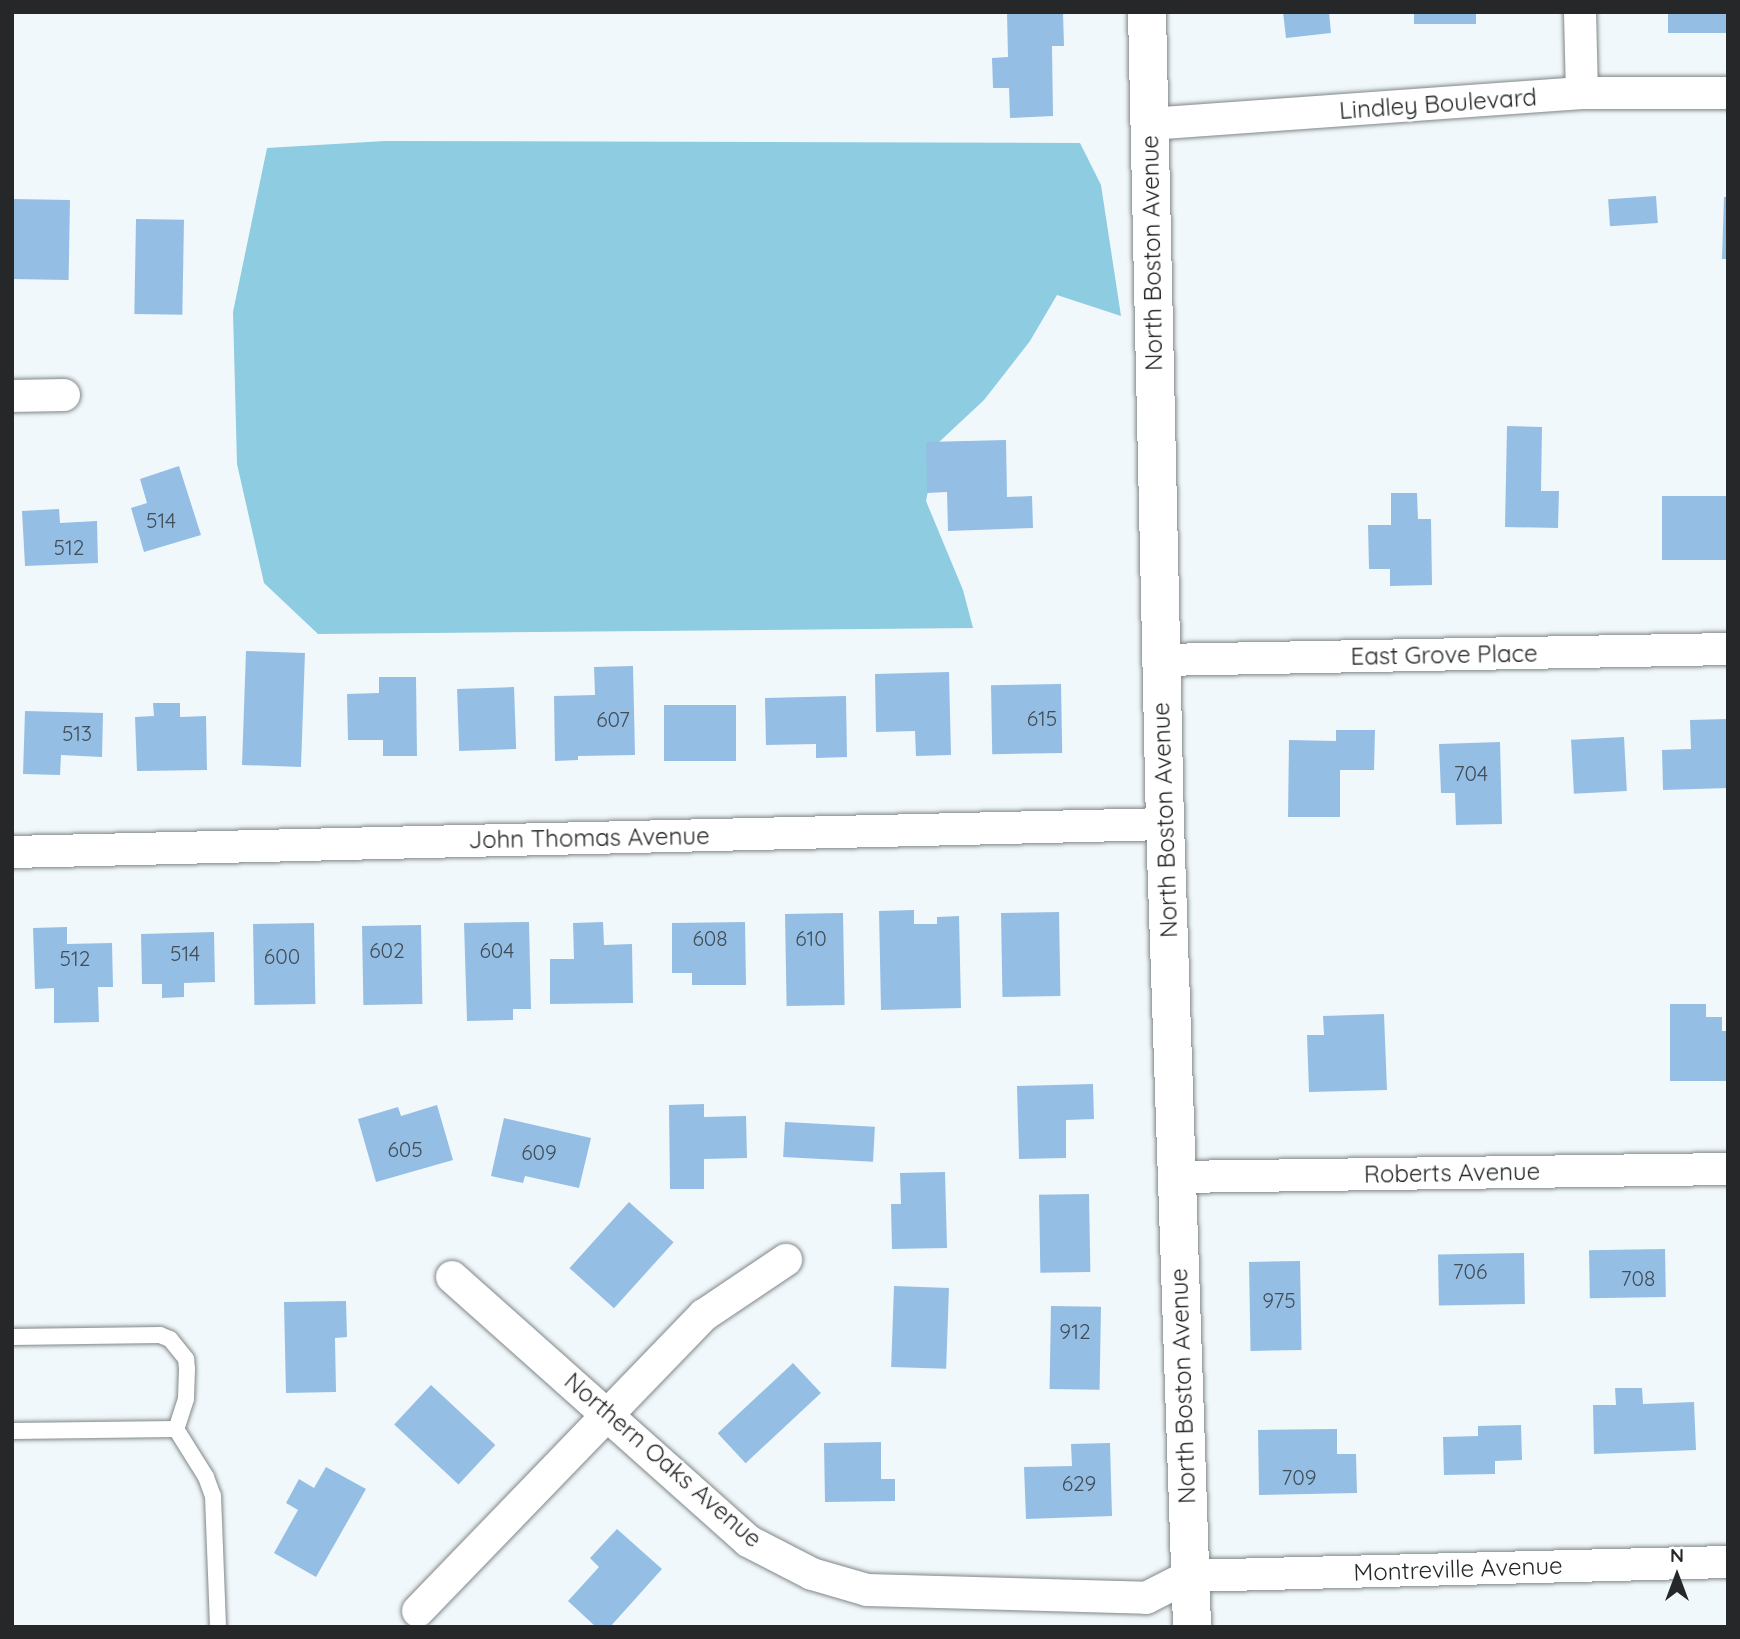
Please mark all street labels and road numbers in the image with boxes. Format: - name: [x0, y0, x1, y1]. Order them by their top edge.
- street label: Lindley Boulevard: [1338, 83, 1538, 125]
- street label: North Boston Avenue: [1136, 135, 1168, 371]
- street label: East Grove Place: [1350, 639, 1538, 671]
- street label: North Boston Avenue: [1146, 702, 1184, 938]
- street label: John Thomas Avenue: [468, 821, 710, 855]
- street label: Roberts Avenue: [1364, 1157, 1540, 1189]
- street label: North Boston Avenue: [1164, 1268, 1202, 1504]
- street label: Northern Oaks Avenue: [559, 1367, 767, 1553]
- street label: Montreville Avenue: [1353, 1551, 1563, 1587]

